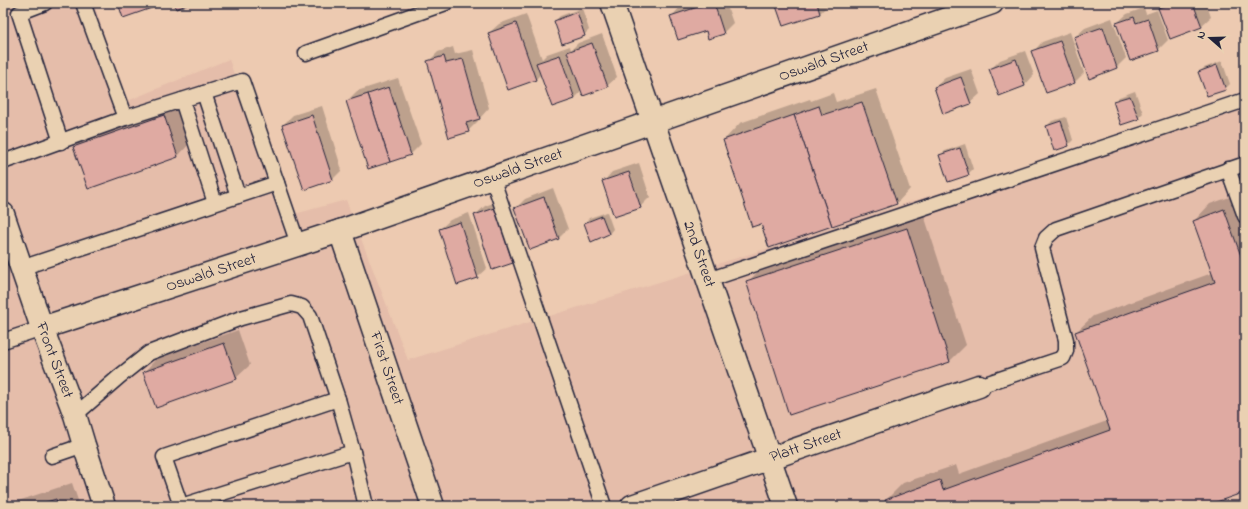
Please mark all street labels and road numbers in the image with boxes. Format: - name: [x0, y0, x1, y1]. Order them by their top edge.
- street label: Oswald Street: [776, 35, 873, 89]
- street label: Oswald Street: [470, 142, 567, 196]
- street label: 2nd Street: [676, 218, 722, 292]
- street label: Oswald Street: [163, 247, 260, 299]
- street label: Front Street: [29, 318, 80, 403]
- street label: First Street: [363, 327, 410, 409]
- street label: Platt Street: [767, 422, 846, 469]

